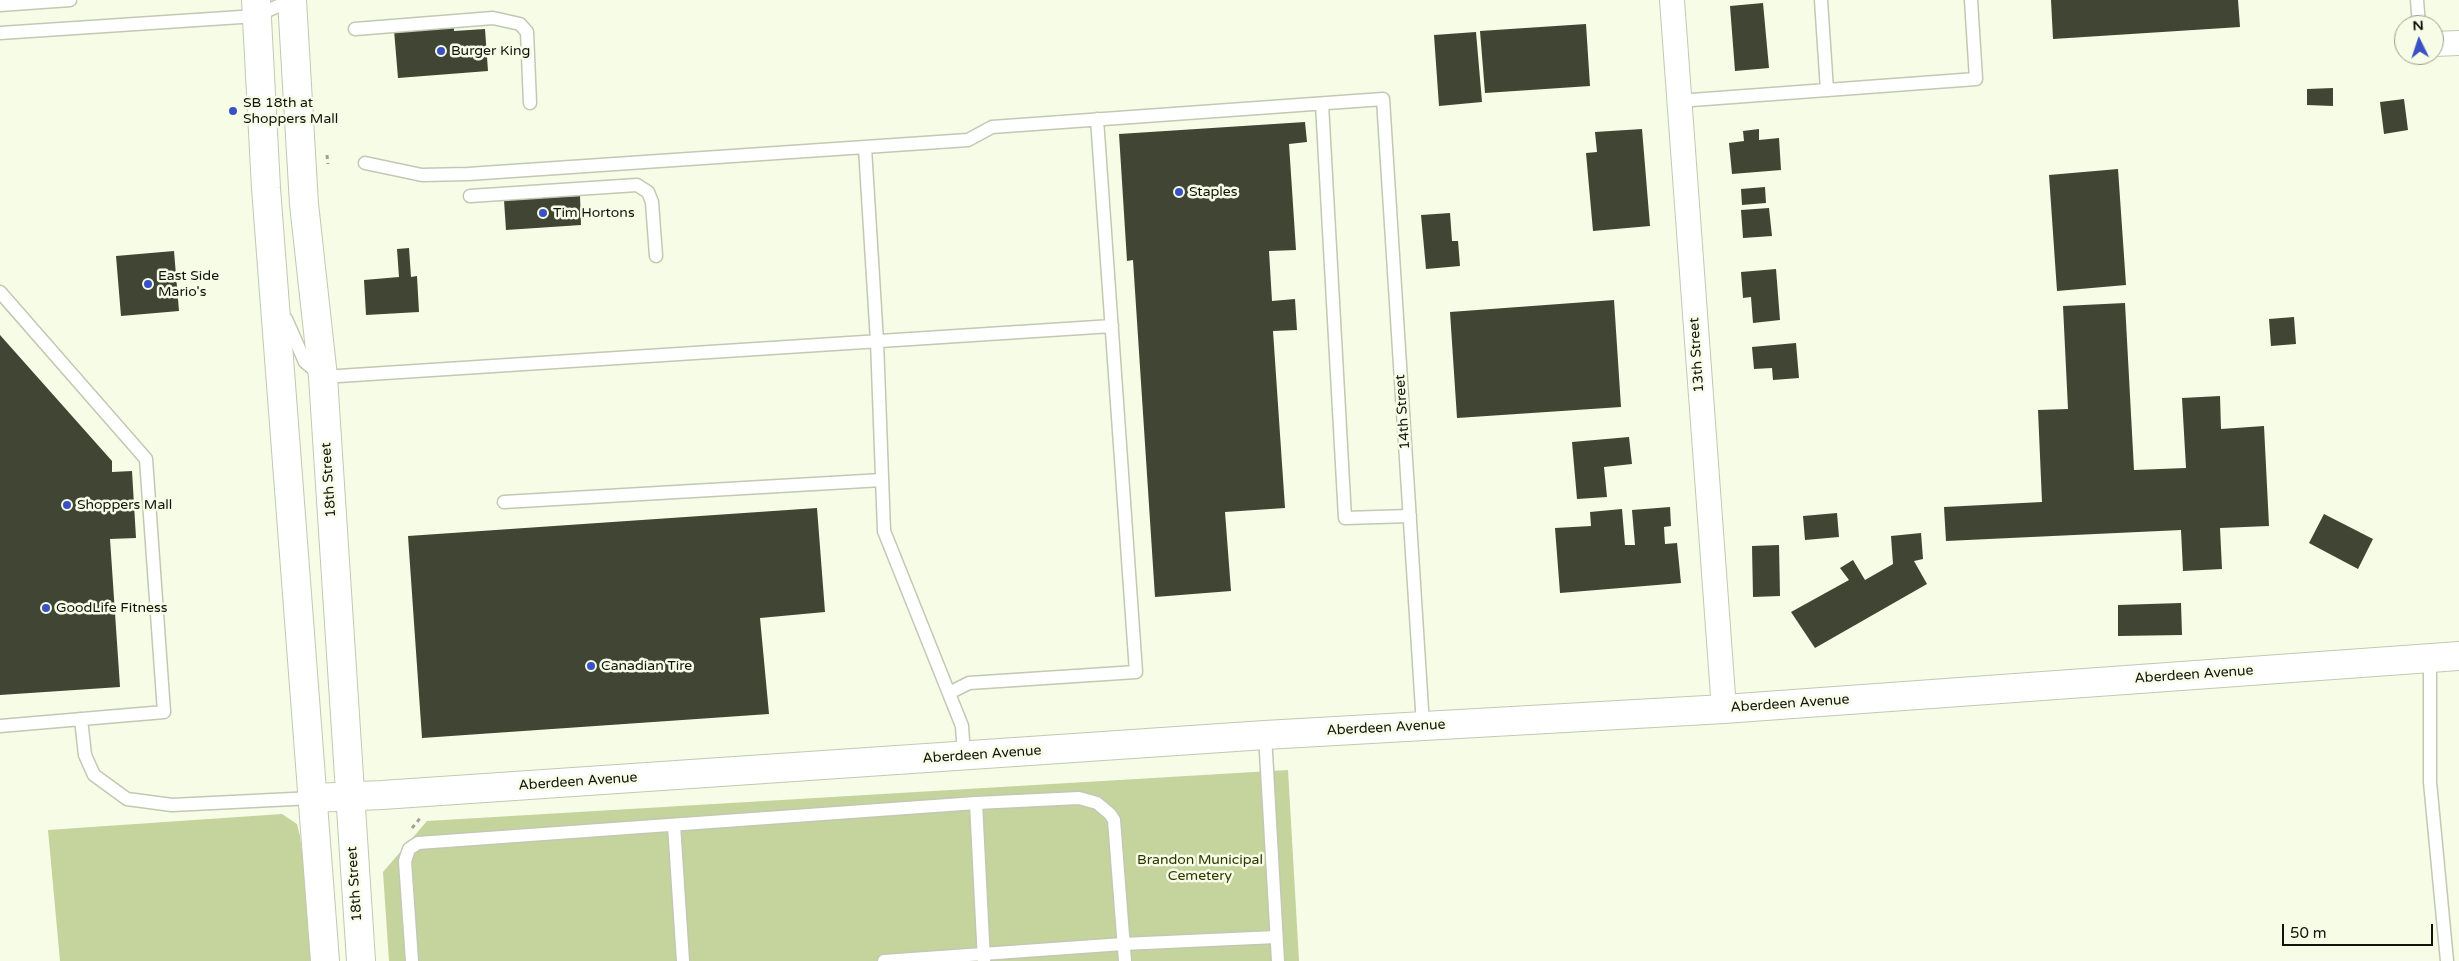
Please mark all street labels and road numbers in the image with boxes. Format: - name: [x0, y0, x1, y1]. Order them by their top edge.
- street label: 13th Street: [1686, 317, 1708, 393]
- street label: 14th Street: [1392, 374, 1414, 450]
- street label: 18th Street: [318, 442, 340, 518]
- street label: Aberdeen Avenue: [2134, 662, 2254, 688]
- street label: Aberdeen Avenue: [1730, 691, 1850, 717]
- street label: Aberdeen Avenue: [1326, 716, 1446, 740]
- street label: Aberdeen Avenue: [922, 742, 1042, 768]
- street label: Aberdeen Avenue: [518, 769, 638, 795]
- street label: 18th Street: [344, 846, 366, 922]

